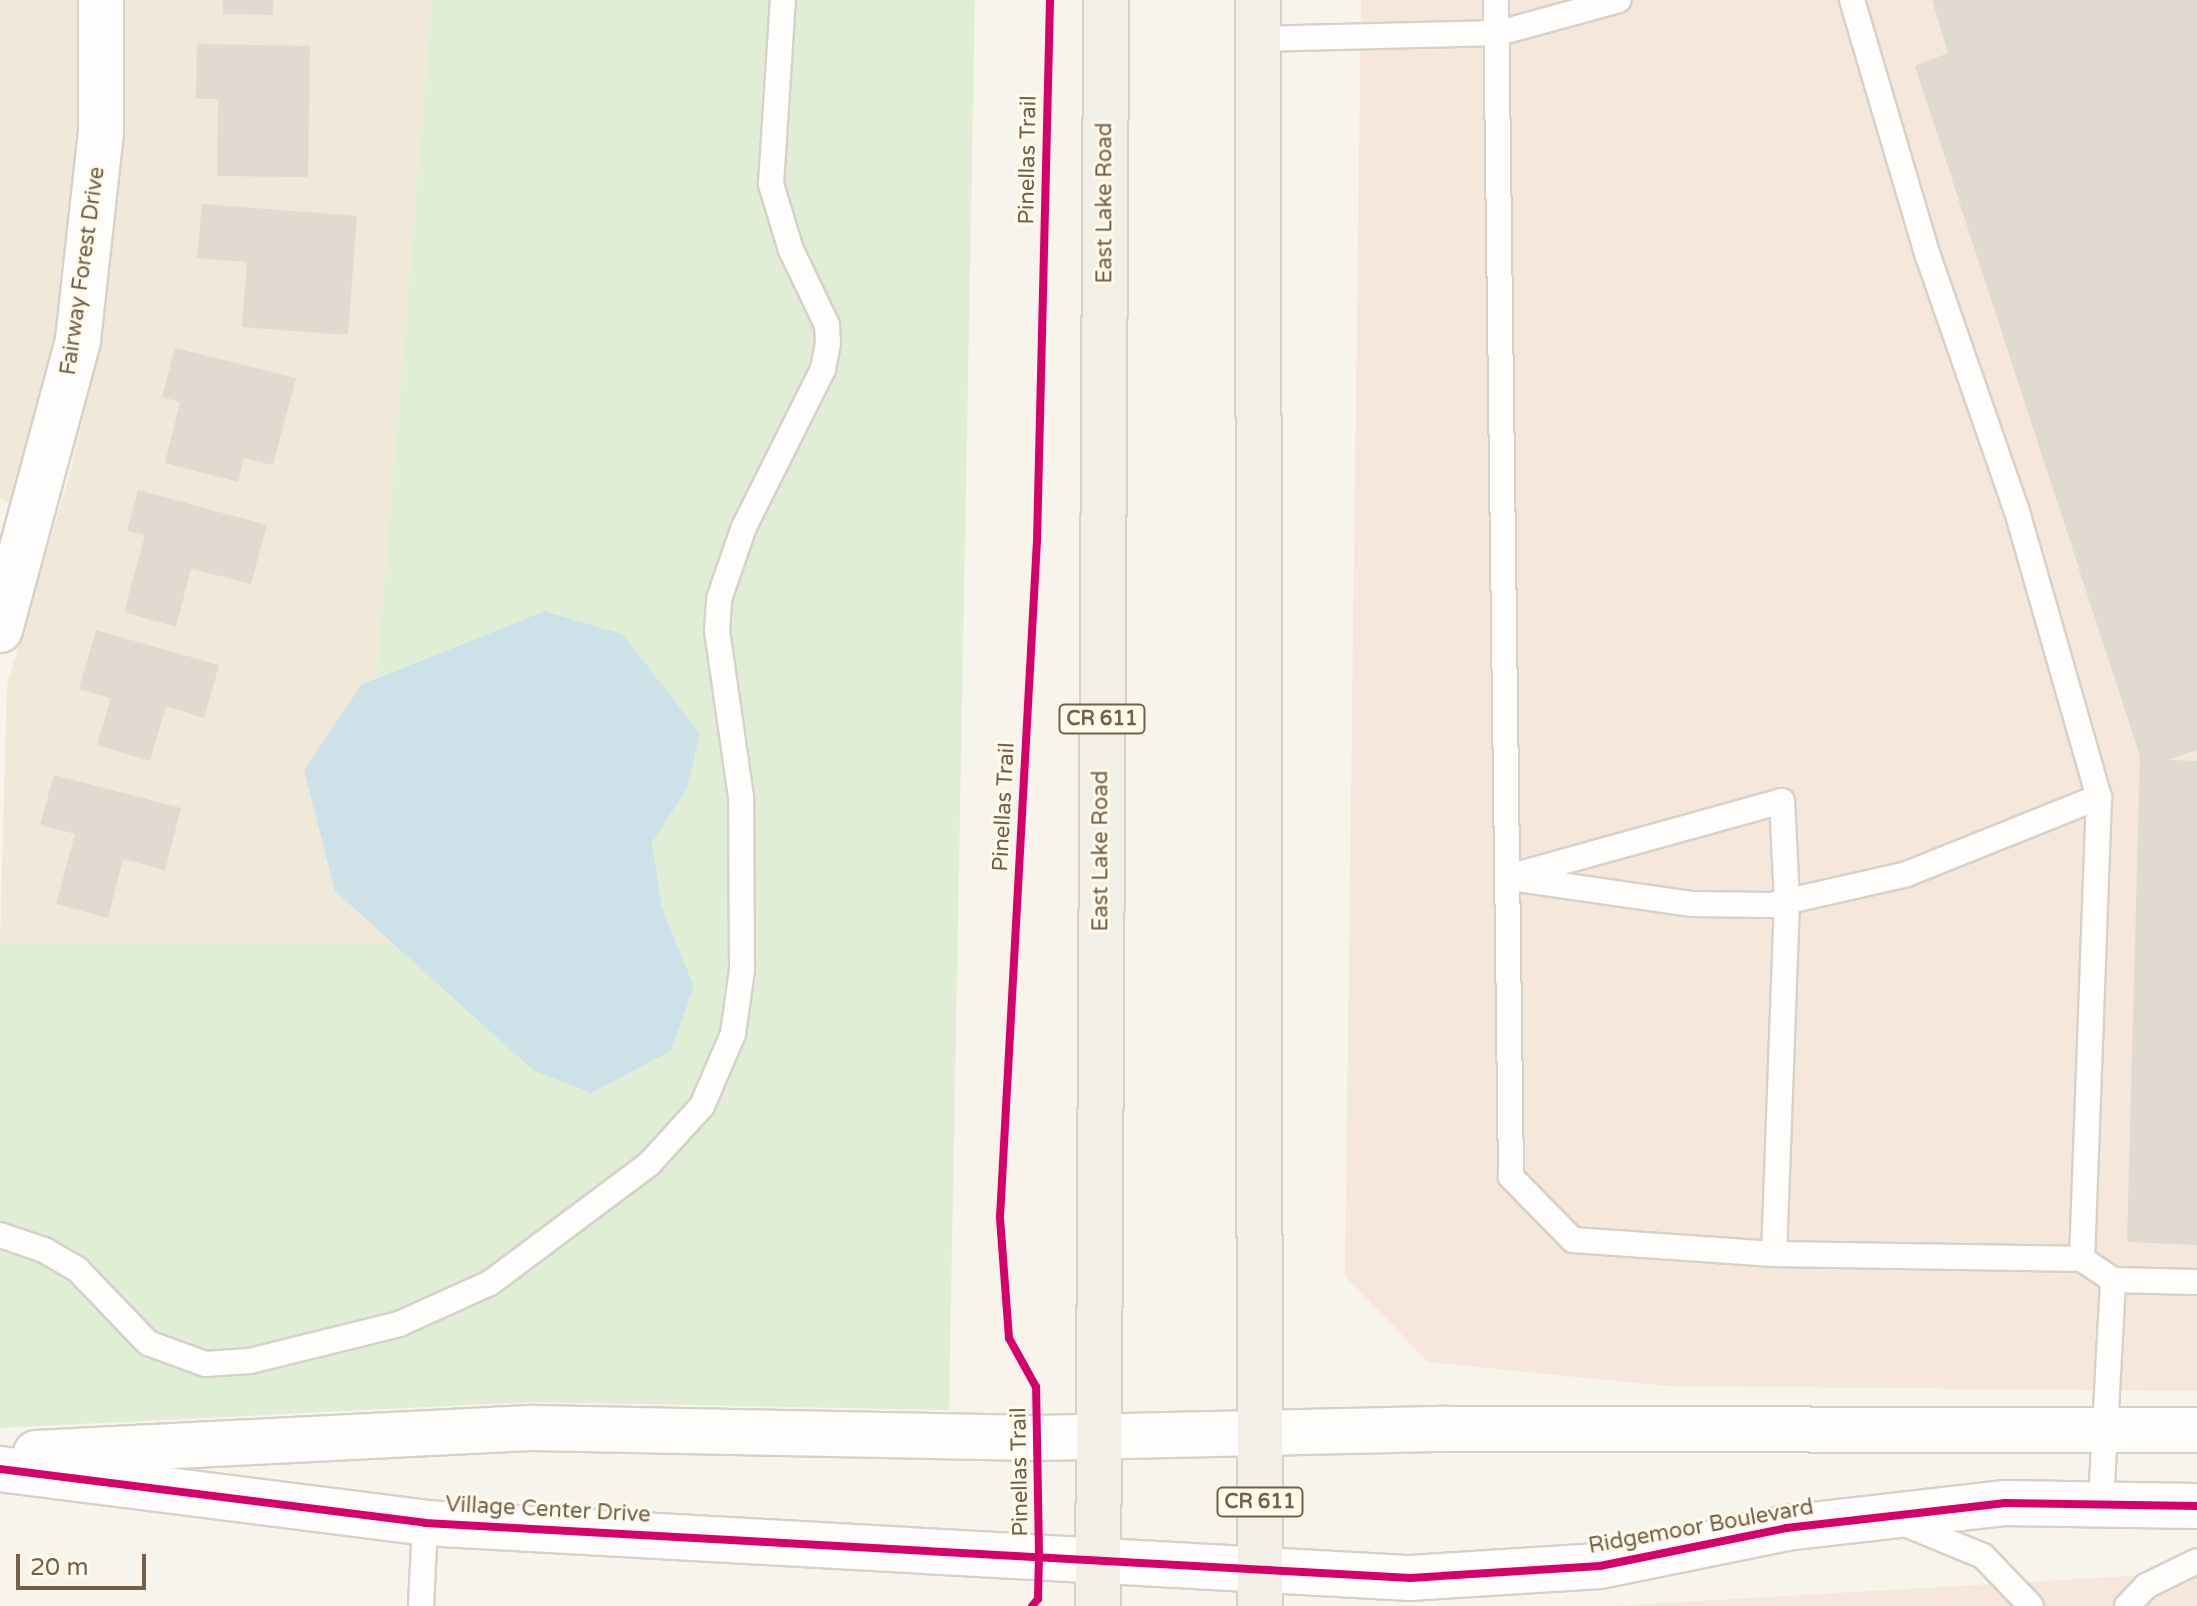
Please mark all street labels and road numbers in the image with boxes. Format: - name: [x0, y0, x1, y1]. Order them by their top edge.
- street label: Pinellas Trail: [1014, 95, 1042, 225]
- street label: East Lake Road: [1092, 122, 1118, 284]
- street label: Fairway Forest Drive: [55, 165, 111, 377]
- road number: CR 611: [1058, 703, 1146, 735]
- street label: Pinellas Trail: [987, 742, 1021, 872]
- street label: East Lake Road: [1088, 770, 1114, 932]
- street label: Pinellas Trail: [1006, 1407, 1034, 1537]
- road number: CR 611: [1216, 1486, 1304, 1518]
- street label: Village Center Drive: [445, 1491, 651, 1529]
- street label: Ridgemoor Boulevard: [1586, 1494, 1816, 1560]

